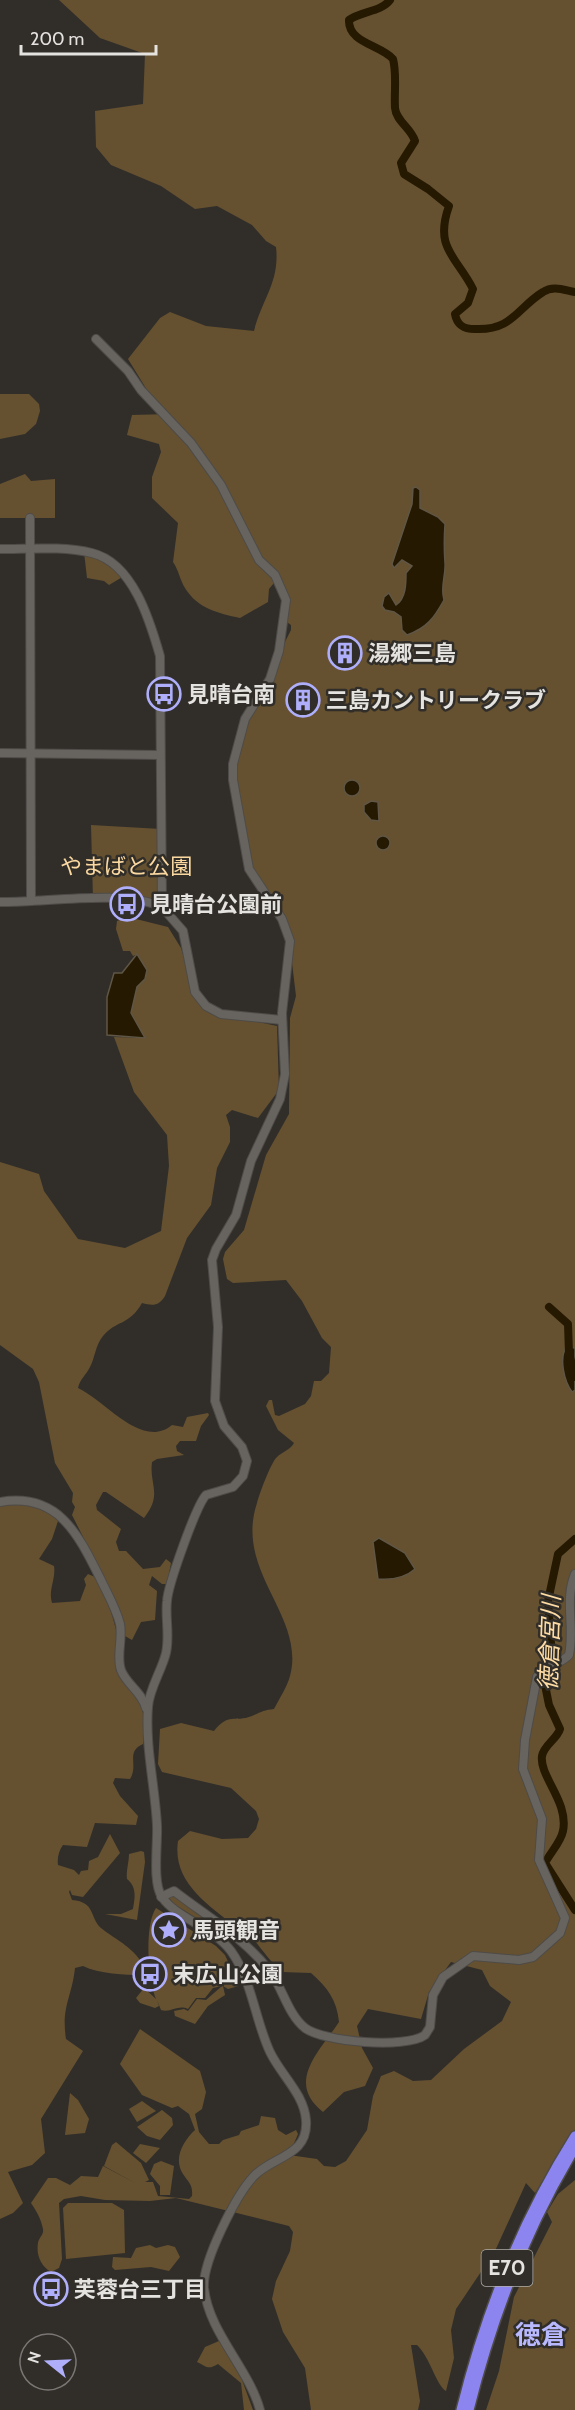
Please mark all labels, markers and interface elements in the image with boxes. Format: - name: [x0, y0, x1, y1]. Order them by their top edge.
- scale bar: [21, 18, 156, 56]
- text: 200 m: [30, 28, 84, 50]
- building icon: 湯郷三島: [327, 635, 363, 671]
- place label: 湯郷三島: [368, 640, 456, 667]
- bus stop icon: 見晴台南: [146, 676, 182, 712]
- place label: 見晴台南: [187, 681, 275, 708]
- building icon: 三島カントリークラブ: [285, 682, 321, 718]
- place label: 三島カントリークラブ: [326, 687, 546, 714]
- park label: やまばと公園: [60, 853, 192, 880]
- bus stop icon: 見晴台公園前: [109, 886, 145, 922]
- place label: 見晴台公園前: [150, 891, 282, 918]
- water label: 徳倉宮川: [533, 1592, 566, 1691]
- place icon: 馬頭観音: [151, 1912, 187, 1948]
- place label: 馬頭観音: [192, 1917, 280, 1944]
- bus stop icon: 末広山公園: [132, 1956, 168, 1992]
- place label: 末広山公園: [173, 1961, 283, 1988]
- road number: E70: [482, 2250, 532, 2286]
- bus stop icon: 芙蓉台三丁目: [33, 2271, 69, 2307]
- place label: 芙蓉台三丁目: [74, 2276, 206, 2303]
- district label: 徳倉: [515, 2319, 567, 2351]
- north arrow: [18, 2332, 78, 2392]
- text: N: [23, 2349, 45, 2366]

